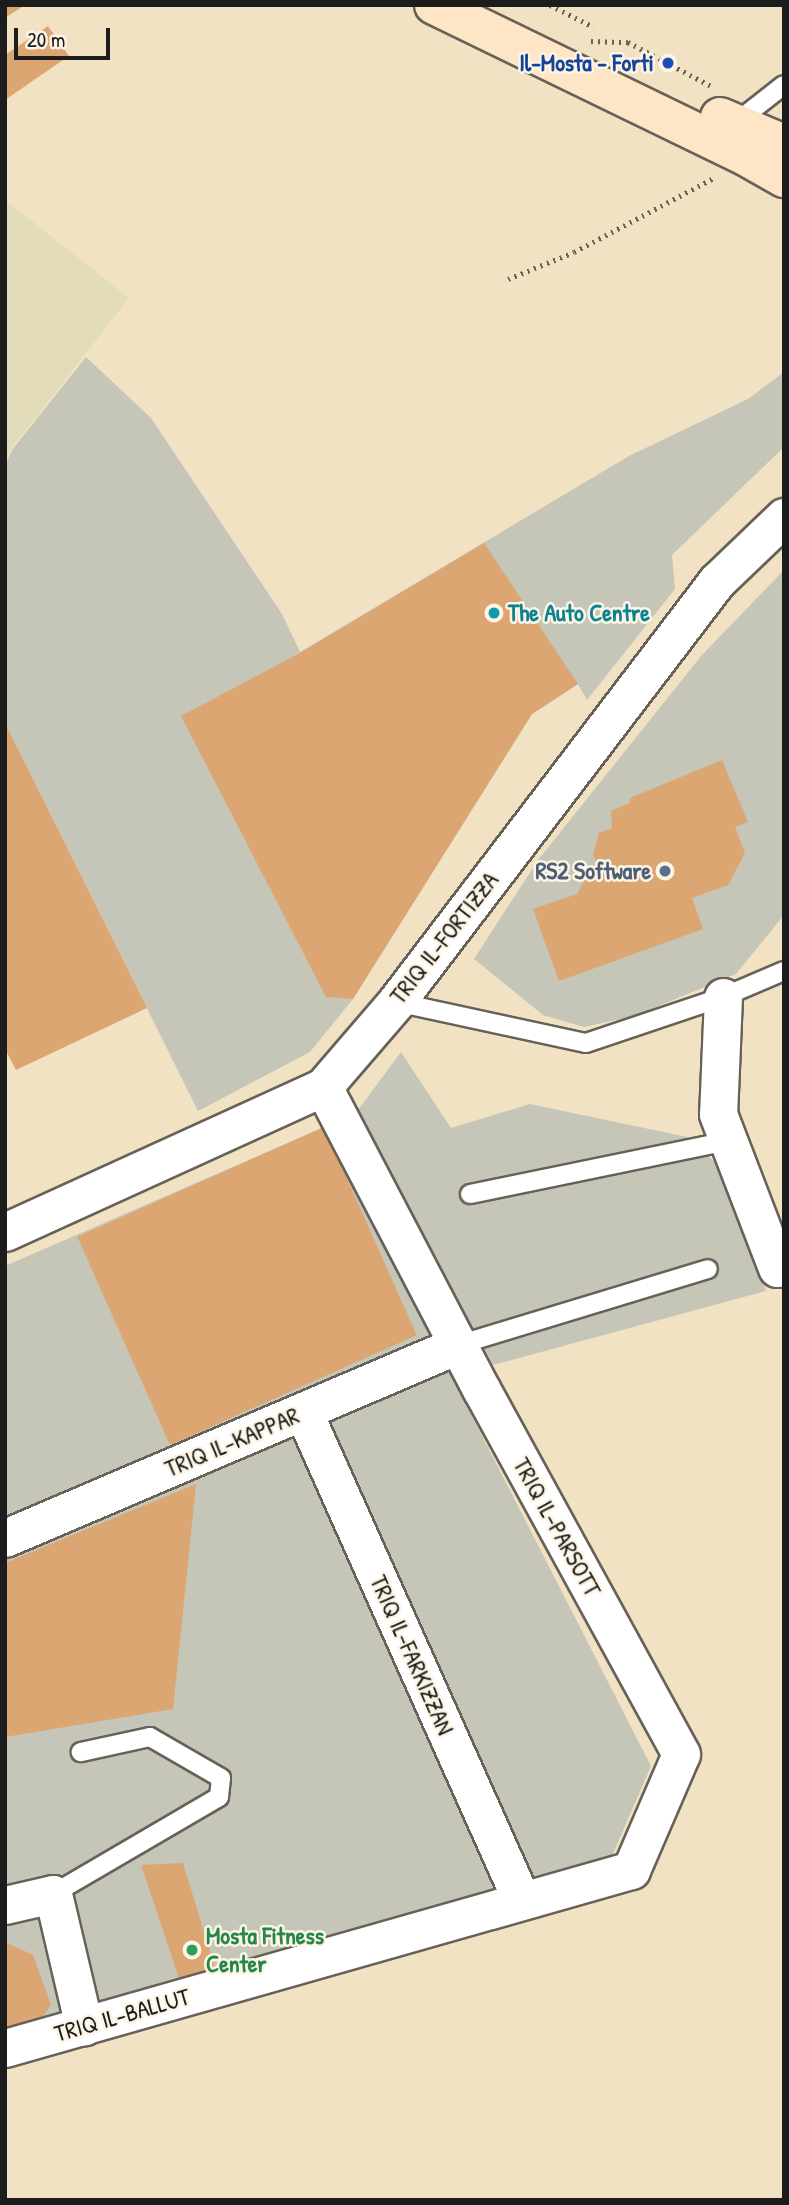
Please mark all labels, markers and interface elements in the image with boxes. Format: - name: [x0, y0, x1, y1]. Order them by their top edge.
- scale bar: [18, 14, 114, 58]
- text: 20 m: [27, 25, 65, 54]
- place label: Il-Mosta - Forti: [519, 49, 654, 77]
- marker: Il-Mosta - Forti: [660, 55, 676, 71]
- place label: The Auto Centre: [508, 599, 650, 627]
- marker: The Auto Centre: [486, 605, 502, 621]
- place label: RS2 Software: [535, 857, 651, 885]
- marker: RS2 Software: [657, 863, 673, 879]
- street label: TRIQ IL-FORTIZZA: [384, 866, 504, 1010]
- street label: TRIQ IL-KAPPAR: [160, 1401, 304, 1483]
- street label: TRIQ IL-PARSOTT: [507, 1453, 607, 1601]
- street label: TRIQ IL-FARKIZZAN: [364, 1571, 460, 1739]
- place label: Mosta Fitness Center: [206, 1922, 324, 1978]
- marker: Mosta Fitness Center: [184, 1942, 200, 1958]
- street label: TRIQ IL-BALLUT: [51, 1982, 193, 2048]

